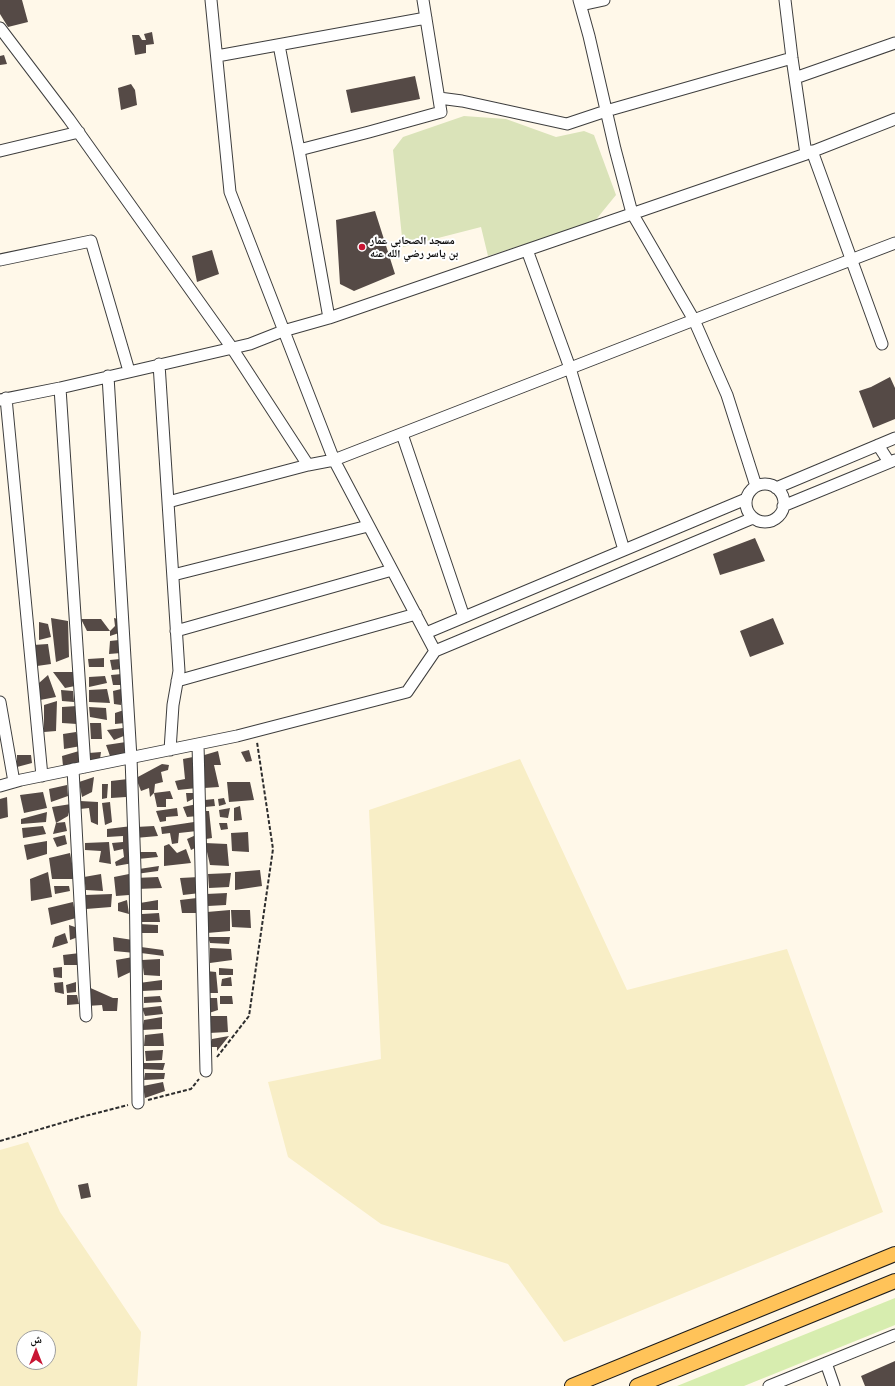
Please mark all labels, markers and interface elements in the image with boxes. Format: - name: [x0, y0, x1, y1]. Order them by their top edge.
- place label: مسجد الصحابي عمار بن ياسر رضي الله عنه: [370, 234, 458, 260]
- marker: مسجد الصحابي عمار بن ياسر رضي الله عنه: [357, 242, 367, 252]
- north arrow: [16, 1330, 56, 1370]
- text: ش: [30, 1332, 42, 1346]

